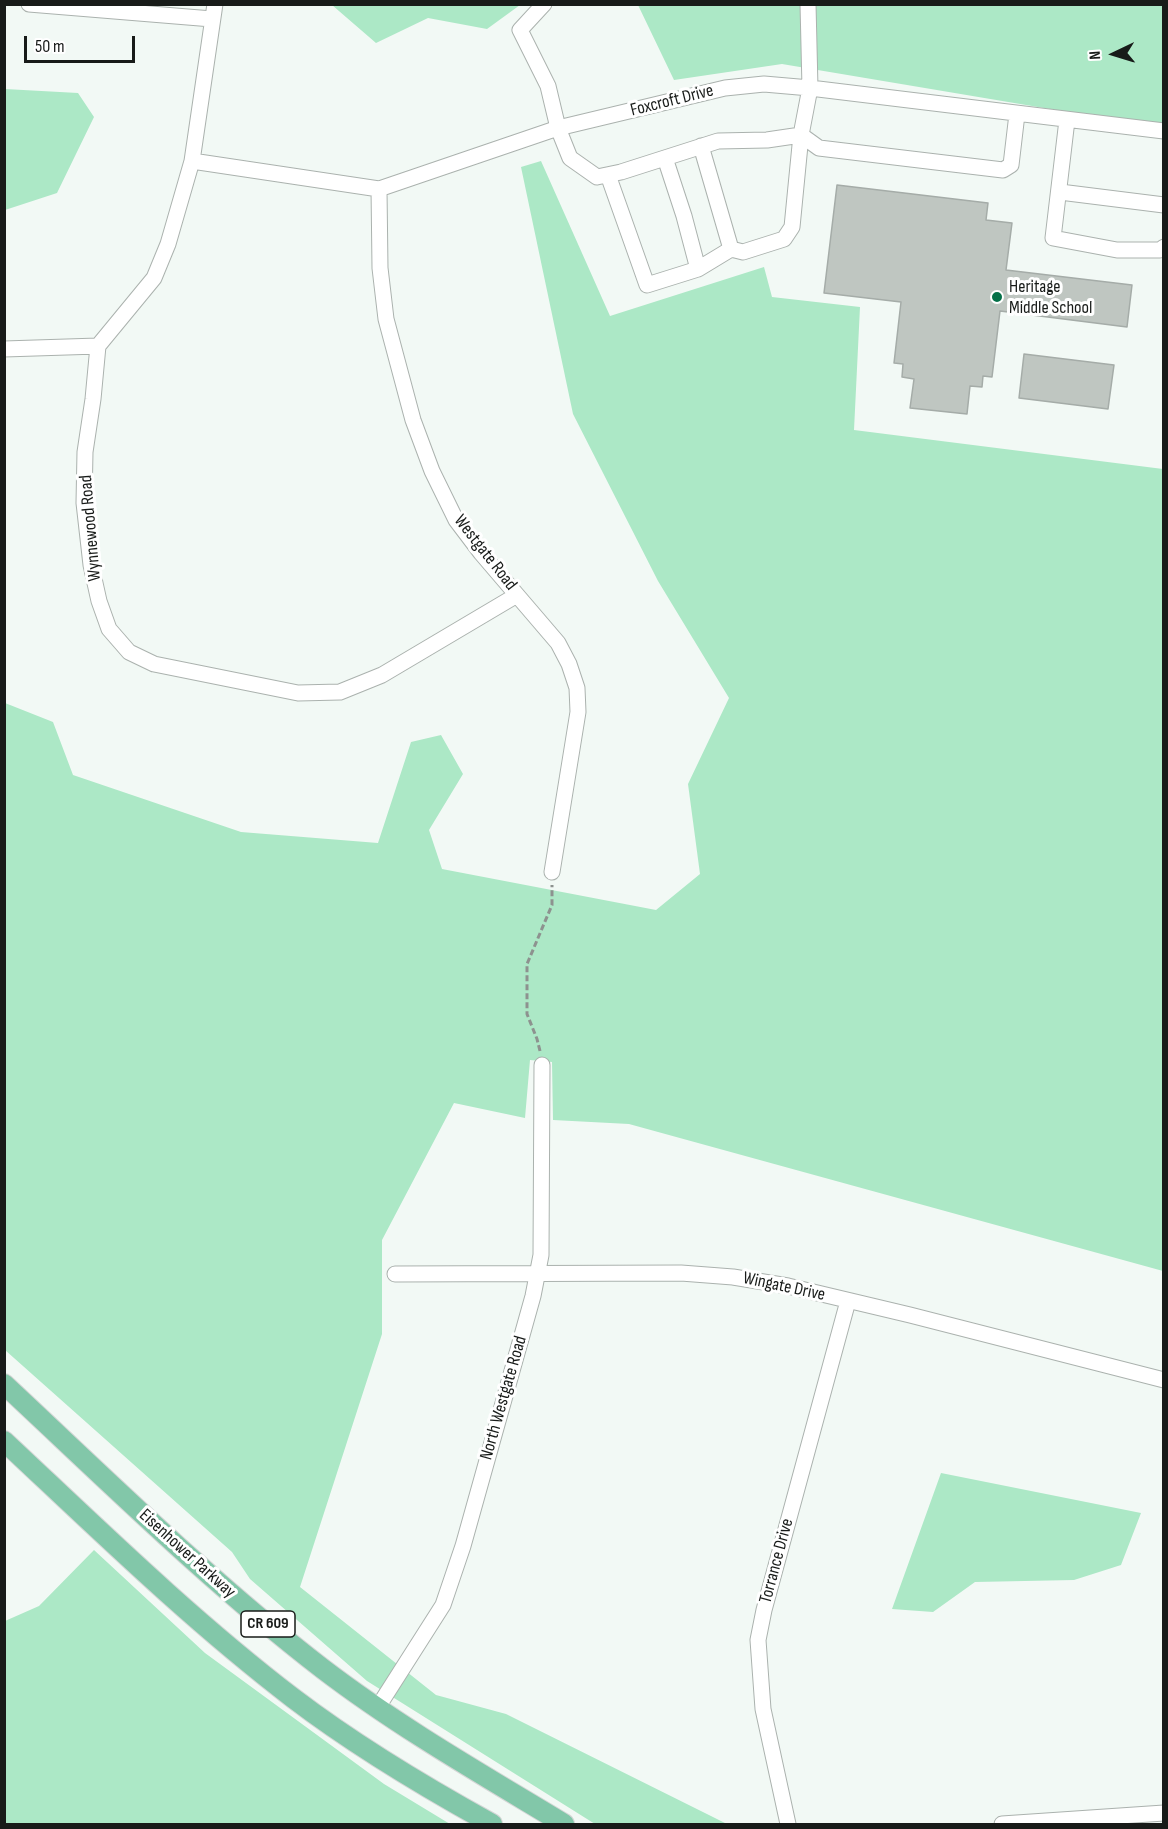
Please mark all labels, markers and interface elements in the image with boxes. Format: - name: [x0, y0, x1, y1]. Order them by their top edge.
- scale bar: [27, 24, 138, 62]
- north arrow: [1084, 24, 1144, 84]
- text: 50 m: [35, 36, 65, 57]
- text: N: [1086, 50, 1105, 60]
- street label: Foxcroft Drive: [628, 80, 716, 122]
- place label: Heritage Middle School: [1009, 276, 1092, 318]
- marker: Heritage Middle School: [990, 290, 1004, 304]
- street label: Wynnewood Road: [76, 474, 106, 582]
- street label: Westgate Road: [449, 511, 521, 595]
- street label: Wingate Drive: [741, 1268, 827, 1306]
- street label: North Westgate Road: [476, 1334, 532, 1462]
- street label: Eisenhower Parkway: [134, 1505, 240, 1603]
- street label: Torrance Drive: [755, 1516, 799, 1606]
- road number: CR 609: [241, 1611, 295, 1637]

